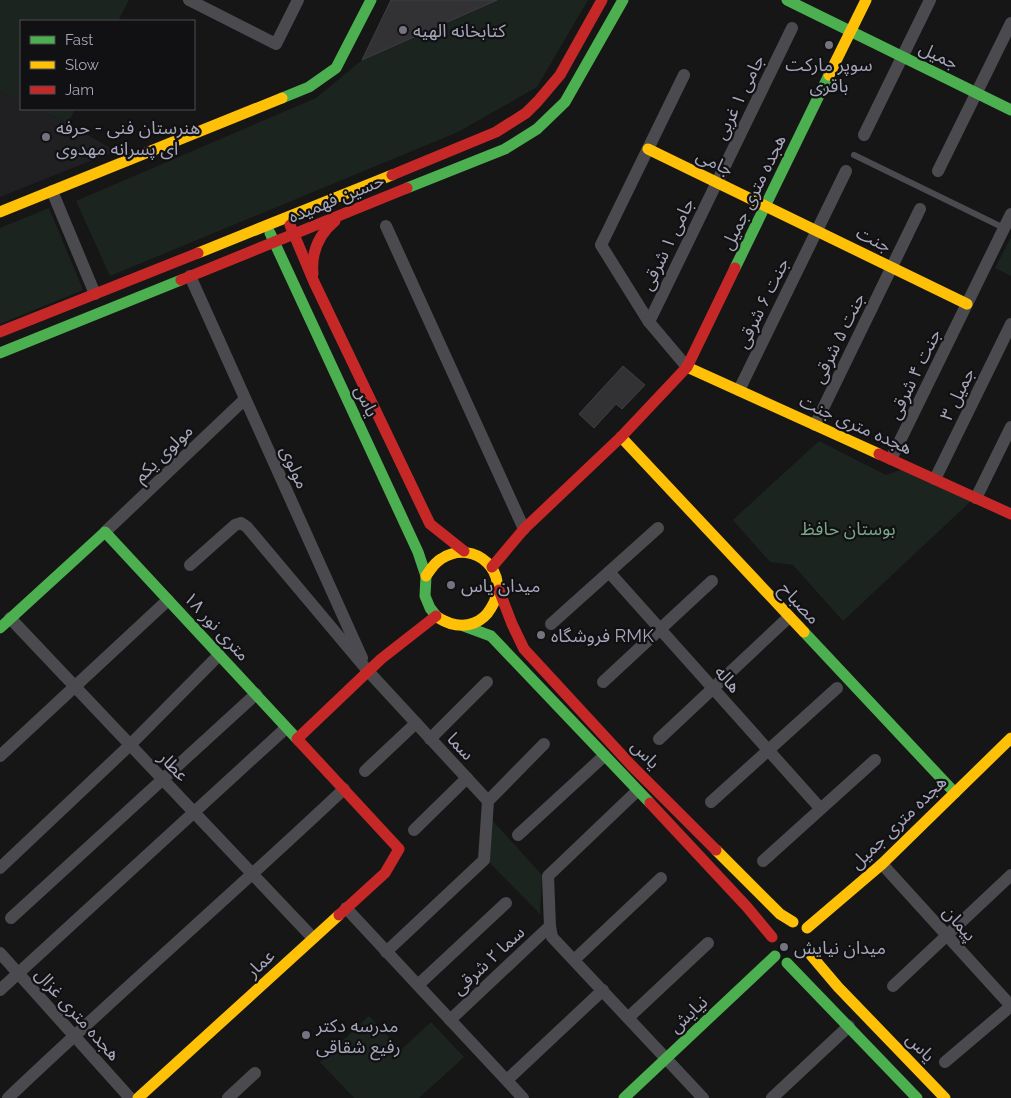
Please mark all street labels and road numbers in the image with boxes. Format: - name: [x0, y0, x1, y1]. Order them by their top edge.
- street label: جمیل: [916, 37, 962, 74]
- street label: جامی ۱ غربی: [709, 51, 769, 143]
- street label: هجده متری جمیل: [716, 131, 791, 254]
- street label: جامی: [693, 144, 737, 181]
- street label: حسین فهمیده: [285, 169, 387, 228]
- street label: جامی ۱ شرقی: [636, 194, 699, 294]
- street label: جنت: [853, 222, 895, 256]
- street label: جنت ۶ شرقی: [731, 254, 794, 352]
- street label: جنت ۵ شرقی: [807, 289, 870, 387]
- street label: جنت ۴ شرقی: [883, 325, 946, 423]
- street label: جمیل ۳: [935, 364, 980, 424]
- street label: یاس: [350, 382, 383, 421]
- street label: هجده متری جنت: [796, 390, 916, 459]
- street label: مولوی یکم: [129, 420, 199, 488]
- street label: مولوی: [275, 442, 314, 492]
- street label: مصباح: [773, 578, 825, 630]
- street label: ۱۸ متری نور: [179, 587, 254, 666]
- street label: هاله: [710, 661, 746, 697]
- street label: سما: [443, 728, 479, 764]
- street label: یاس: [626, 735, 665, 774]
- street label: عطار: [153, 746, 193, 786]
- street label: هجده متری جمیل: [846, 771, 951, 874]
- street label: پیمان: [938, 901, 981, 946]
- street label: سما ۲ شرقی: [447, 921, 529, 1000]
- street label: عمار: [241, 945, 279, 983]
- street label: هجده متری غزال: [30, 963, 125, 1065]
- street label: نیایش: [664, 991, 712, 1038]
- street label: یاس: [901, 1028, 940, 1067]

